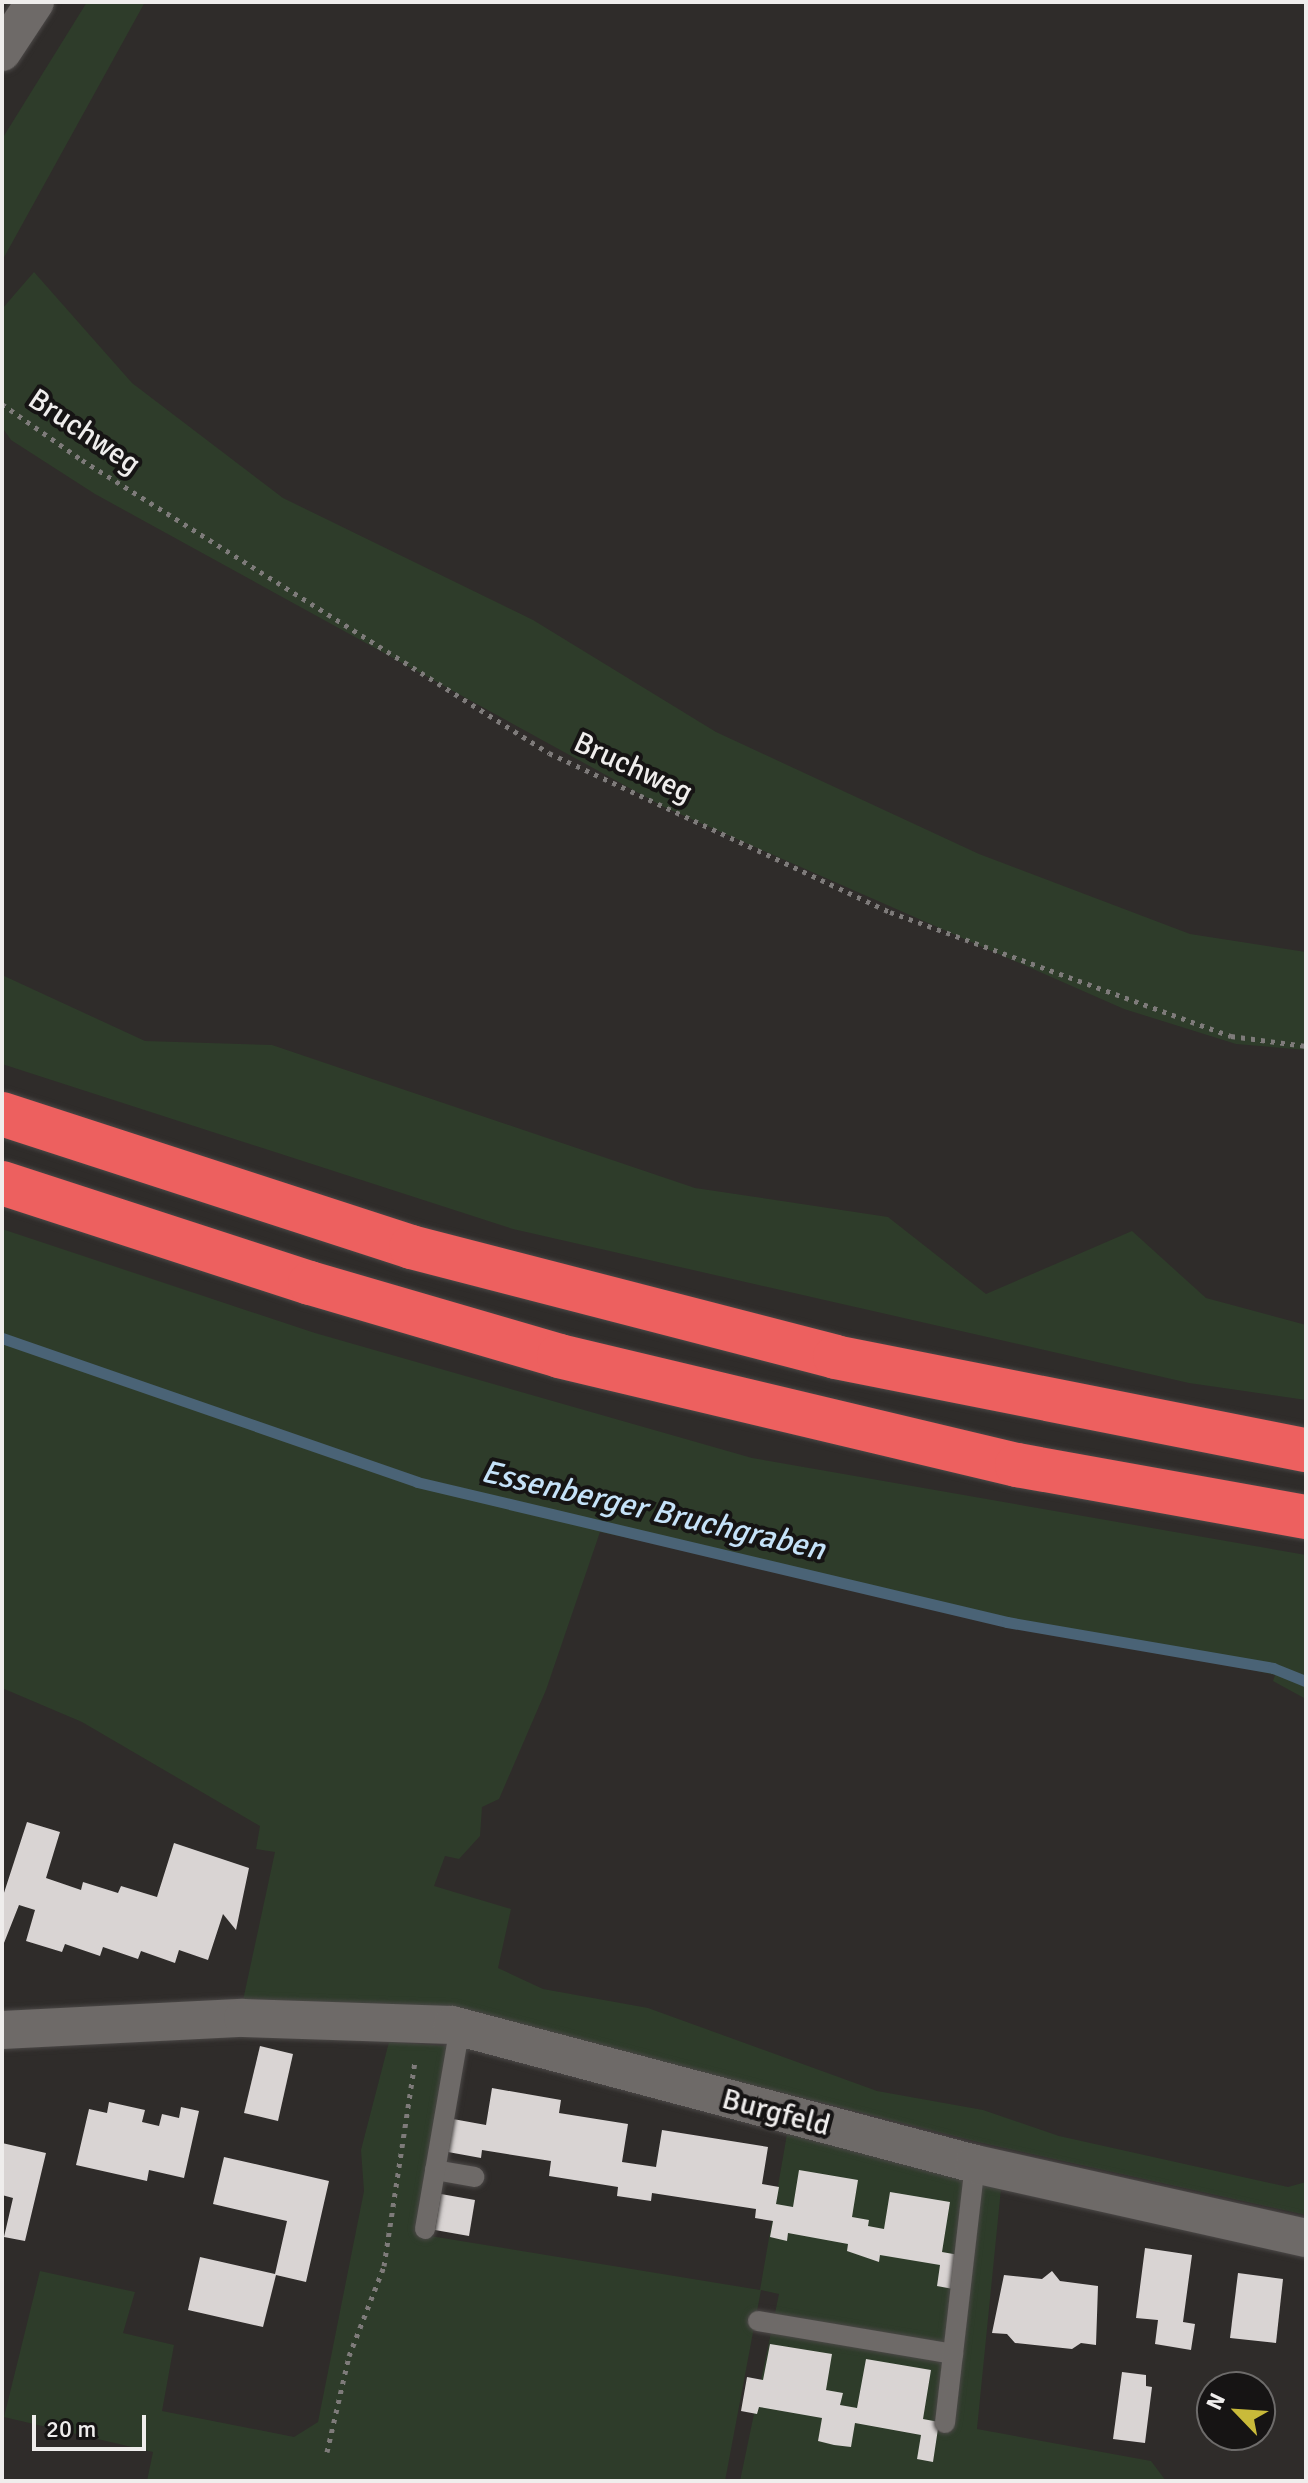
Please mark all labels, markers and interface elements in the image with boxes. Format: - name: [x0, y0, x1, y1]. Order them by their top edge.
- street label: Bruchweg: [21, 382, 147, 482]
- street label: Bruchweg: [568, 725, 698, 811]
- water label: Essenberger Bruchgraben: [478, 1453, 828, 1569]
- street label: Burgfeld: [718, 2081, 834, 2145]
- north arrow: [1196, 2371, 1276, 2451]
- text: N: [1200, 2389, 1231, 2414]
- scale bar: [36, 2399, 150, 2449]
- text: 20 m: [46, 2414, 96, 2444]

